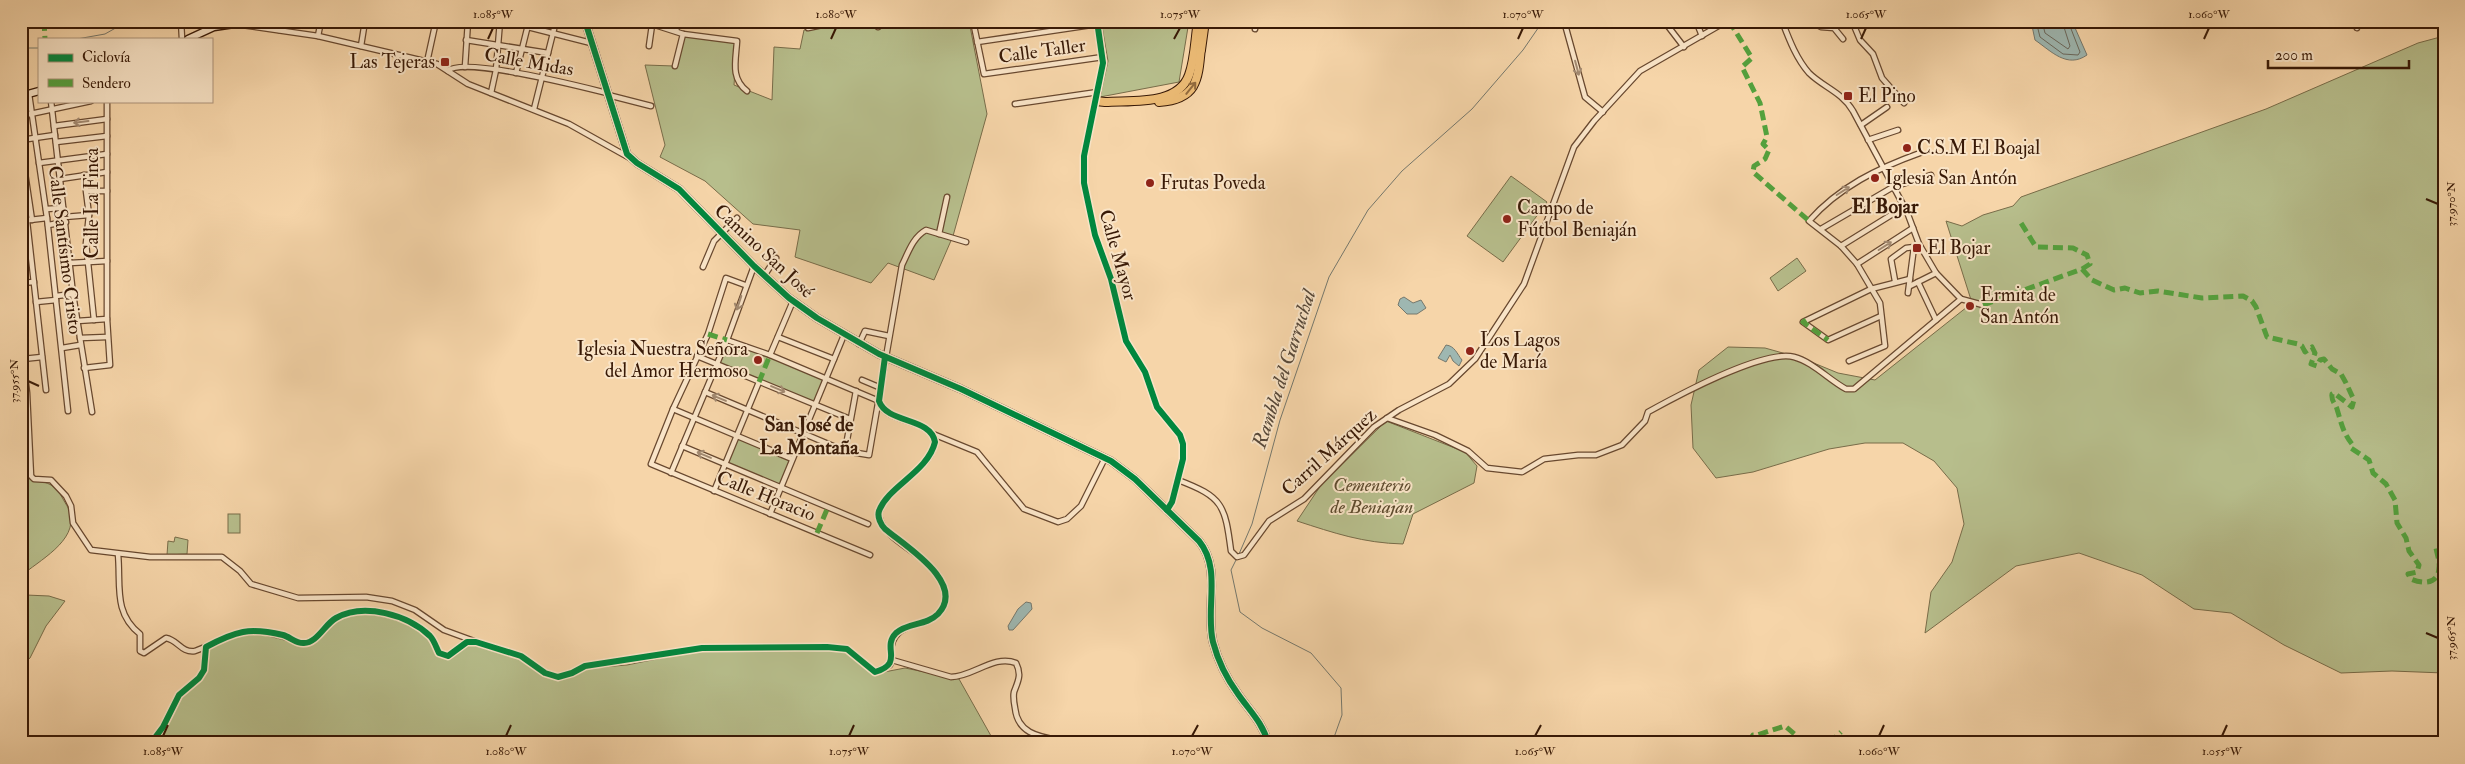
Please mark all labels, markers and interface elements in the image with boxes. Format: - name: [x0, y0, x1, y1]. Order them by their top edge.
- text: 1.085°W: [473, 7, 514, 22]
- text: 1.080°W: [816, 7, 857, 22]
- text: 1.075°W: [1160, 7, 1201, 22]
- text: 1.070°W: [1503, 7, 1544, 22]
- text: 1.065°W: [1846, 7, 1887, 22]
- text: 1.060°W: [2188, 7, 2230, 22]
- street label: Calle Taller: [997, 33, 1087, 69]
- legend: [38, 38, 212, 102]
- scale bar: [2268, 38, 2409, 70]
- street label: Calle Midas: [482, 42, 576, 82]
- text: 200 m: [2275, 46, 2313, 65]
- text: Ciclovía: [82, 48, 131, 67]
- place label: Las Tejeras: [350, 50, 435, 74]
- marker: Las Tejeras: [439, 56, 451, 68]
- one-way arrow: [1573, 60, 1582, 76]
- text: Sendero: [82, 74, 131, 93]
- one-way arrow: [1186, 82, 1197, 95]
- place label: El Pino: [1858, 84, 1916, 108]
- marker: El Pino: [1842, 90, 1854, 102]
- one-way arrow: [73, 117, 89, 127]
- place label: C.S.M El Boajal: [1917, 136, 2040, 160]
- marker: C.S.M El Boajal: [1901, 142, 1913, 154]
- street label: Calle La Finca: [80, 147, 104, 258]
- street label: Calle Santísimo Cristo: [43, 164, 87, 336]
- place label: Iglesia San Antón: [1885, 166, 2017, 190]
- place label: Frutas Poveda: [1160, 171, 1266, 195]
- marker: Iglesia San Antón: [1869, 172, 1881, 184]
- marker: Frutas Poveda: [1144, 177, 1156, 189]
- text: 37.970°N: [2444, 181, 2459, 226]
- one-way arrow: [1835, 186, 1849, 196]
- district label: El Bojar: [1852, 194, 1919, 219]
- place label: Campo de Fútbol Beniaján: [1517, 196, 1637, 242]
- street label: Camino San José: [709, 199, 819, 303]
- street label: Calle Mayor: [1094, 207, 1142, 303]
- marker: Campo de Fútbol Beniaján: [1501, 213, 1513, 225]
- place label: El Bojar: [1927, 236, 1990, 260]
- one-way arrow: [1878, 241, 1892, 252]
- marker: El Bojar: [1911, 242, 1923, 254]
- place label: Ermita de San Antón: [1980, 283, 2059, 329]
- water label: Rambla del Garruchal: [1246, 285, 1322, 452]
- one-way arrow: [734, 294, 744, 310]
- marker: Ermita de San Antón: [1964, 300, 1976, 312]
- place label: Los Lagos de María: [1480, 328, 1560, 374]
- place label: Iglesia Nuestra Señora del Amor Hermoso: [577, 337, 748, 383]
- marker: Los Lagos de María: [1464, 345, 1476, 357]
- marker: Iglesia Nuestra Señora del Amor Hermoso: [752, 354, 764, 366]
- text: 37.955°N: [7, 359, 22, 403]
- one-way arrow: [770, 385, 785, 395]
- one-way arrow: [712, 393, 727, 402]
- street label: Carril Márquez: [1276, 403, 1382, 501]
- district label: San José de La Montaña: [760, 412, 859, 460]
- one-way arrow: [696, 450, 712, 459]
- street label: Calle Horacio: [713, 465, 819, 527]
- park label: Cementerio de Beniajan: [1330, 473, 1413, 519]
- text: 37.965°N: [2444, 615, 2459, 660]
- text: 1.085°W: [143, 744, 184, 759]
- text: 1.080°W: [486, 744, 527, 759]
- text: 1.075°W: [829, 744, 870, 759]
- text: 1.070°W: [1172, 744, 1213, 759]
- text: 1.065°W: [1515, 744, 1556, 759]
- text: 1.060°W: [1858, 744, 1900, 759]
- text: 1.055°W: [2202, 744, 2243, 759]

